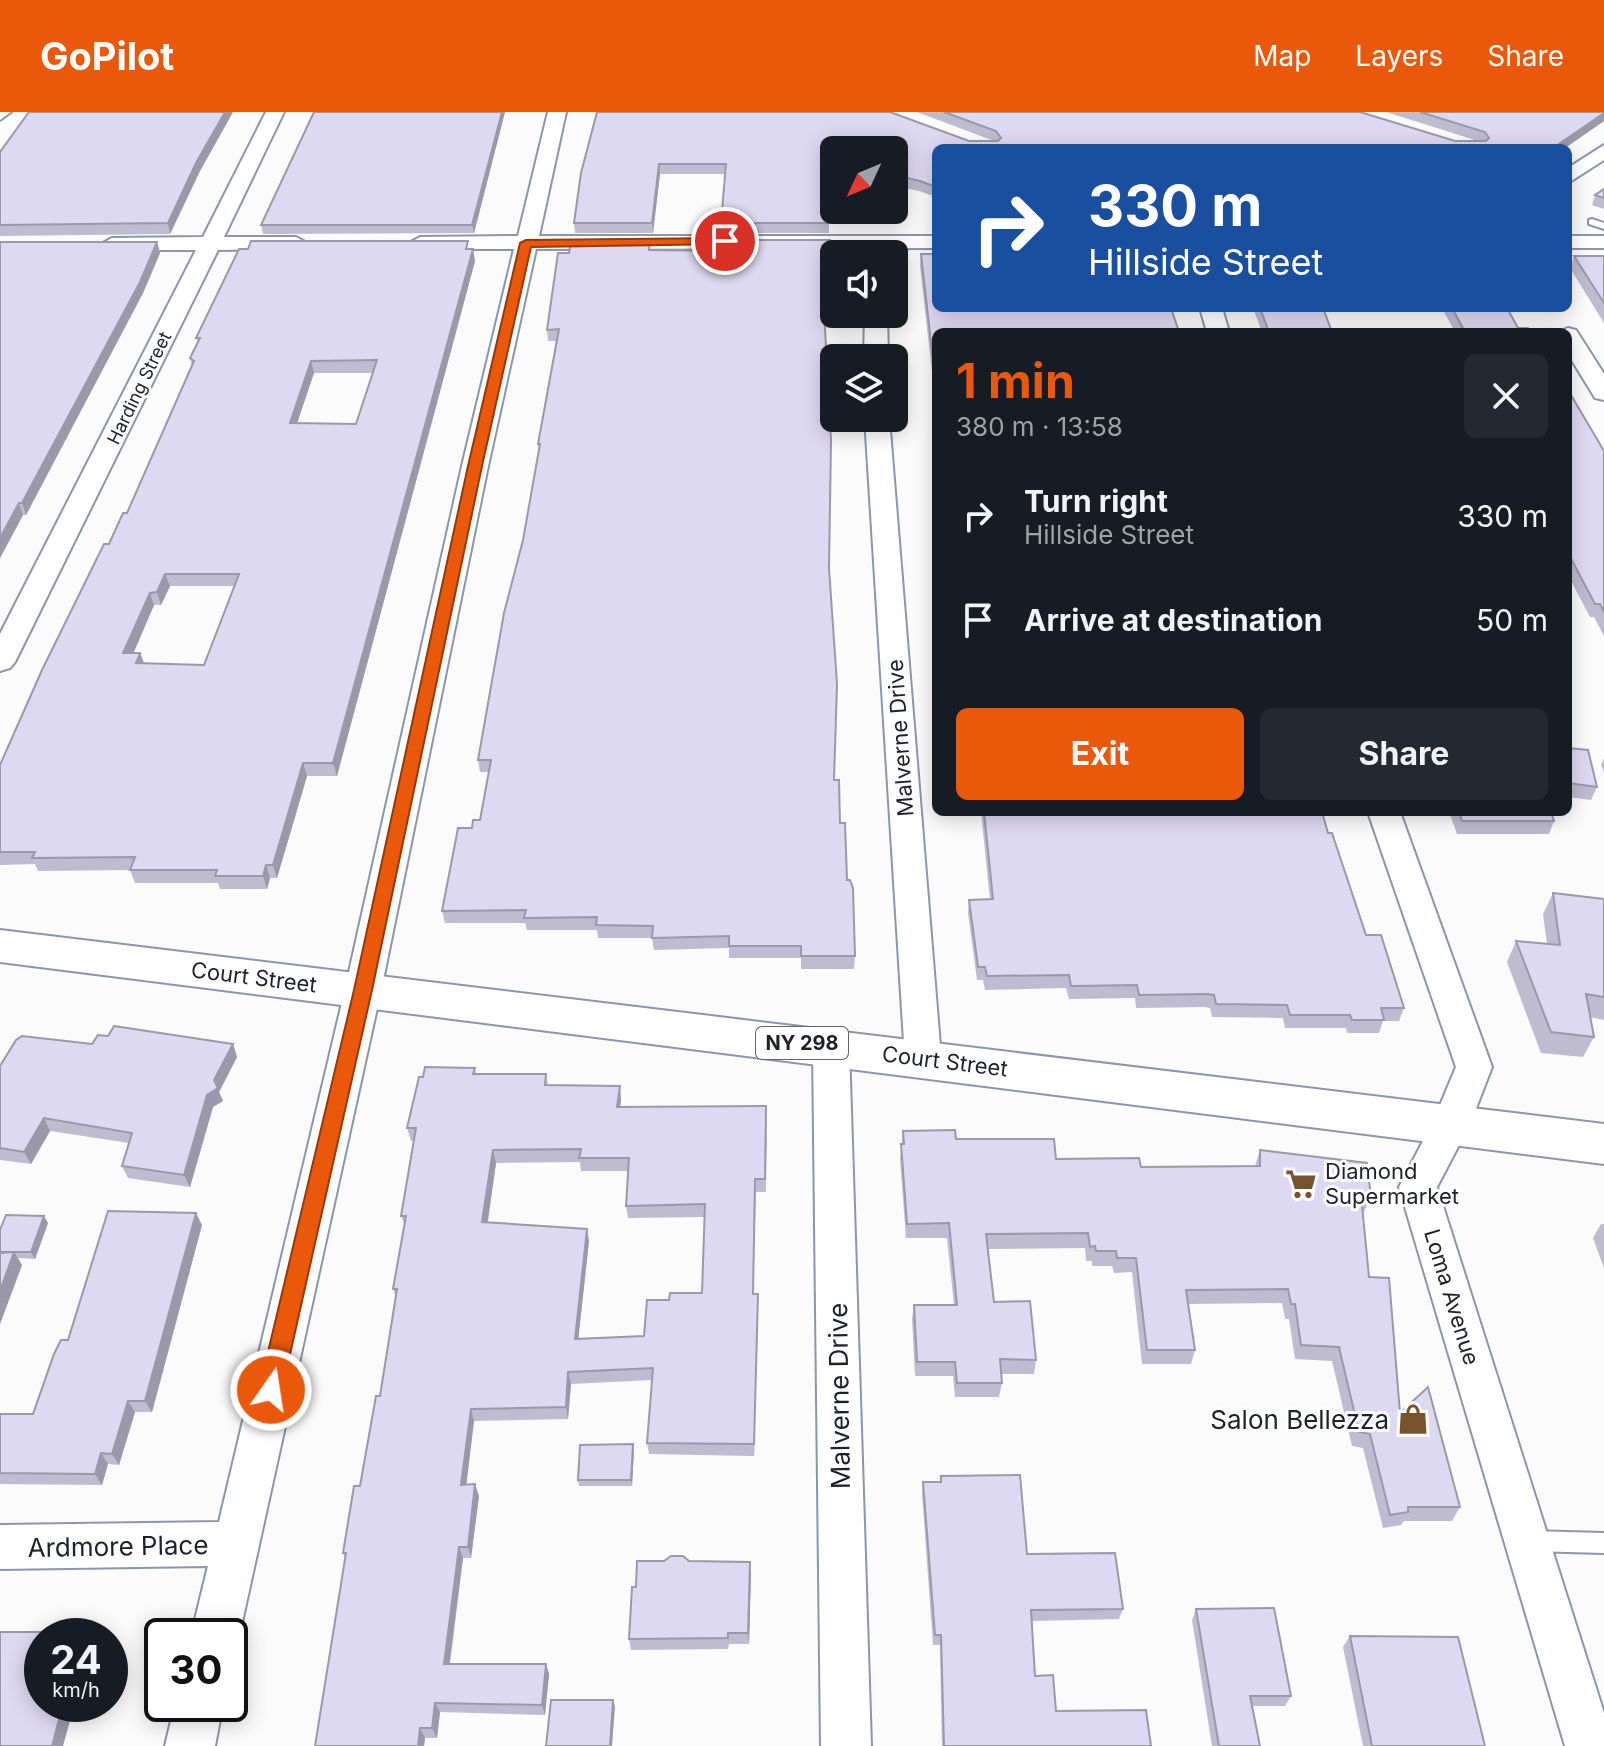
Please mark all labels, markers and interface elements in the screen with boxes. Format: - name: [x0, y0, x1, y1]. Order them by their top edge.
- text: GoPilot: [40, 33, 174, 79]
- text: Map: [1253, 39, 1311, 73]
- text: Layers: [1355, 39, 1443, 73]
- text: Share: [1487, 39, 1564, 73]
- north arrow: [820, 136, 908, 224]
- map controls: [820, 136, 908, 432]
- text: 330 m: [1088, 172, 1262, 240]
- icon: right: [956, 176, 1060, 280]
- pin: [691, 207, 759, 275]
- icon: arrive: [703, 219, 747, 263]
- button: sound: [820, 240, 908, 328]
- text: Hillside Street: [1088, 240, 1323, 284]
- street label: Harding Street: [103, 328, 175, 448]
- button: layers: [820, 344, 908, 432]
- text: 1 min: [956, 351, 1075, 410]
- button: close: [1464, 354, 1548, 438]
- text: 380 m · 13:58: [956, 411, 1123, 442]
- text: Turn right: [1024, 483, 1168, 519]
- icon: right: [956, 494, 1000, 538]
- text: 330 m: [1457, 498, 1548, 534]
- text: Hillside Street: [1024, 519, 1194, 550]
- icon: arrive: [956, 598, 1000, 642]
- text: Arrive at destination: [1024, 602, 1322, 638]
- text: 50 m: [1476, 602, 1548, 638]
- street label: Malverne Drive: [882, 658, 918, 818]
- button: Exit: [956, 708, 1244, 800]
- button: Share: [1260, 708, 1548, 800]
- street label: Court Street: [190, 956, 318, 998]
- road number: NY 298: [756, 1027, 848, 1059]
- street label: Court Street: [881, 1040, 1009, 1082]
- place label: Diamond Supermarket: [1325, 1158, 1459, 1209]
- supermarket icon: Diamond Supermarket: [1284, 1167, 1318, 1201]
- street label: Loma Avenue: [1419, 1226, 1485, 1368]
- street label: Malverne Drive: [822, 1303, 856, 1489]
- position arrow: [229, 1348, 313, 1432]
- shop icon: Salon Bellezza: [1396, 1402, 1430, 1436]
- place label: Salon Bellezza: [1210, 1404, 1389, 1435]
- street label: Ardmore Place: [27, 1529, 209, 1563]
- speed limit sign: 30: [144, 1618, 248, 1722]
- text: 24: [50, 1635, 102, 1684]
- text: km/h: [52, 1678, 100, 1702]

